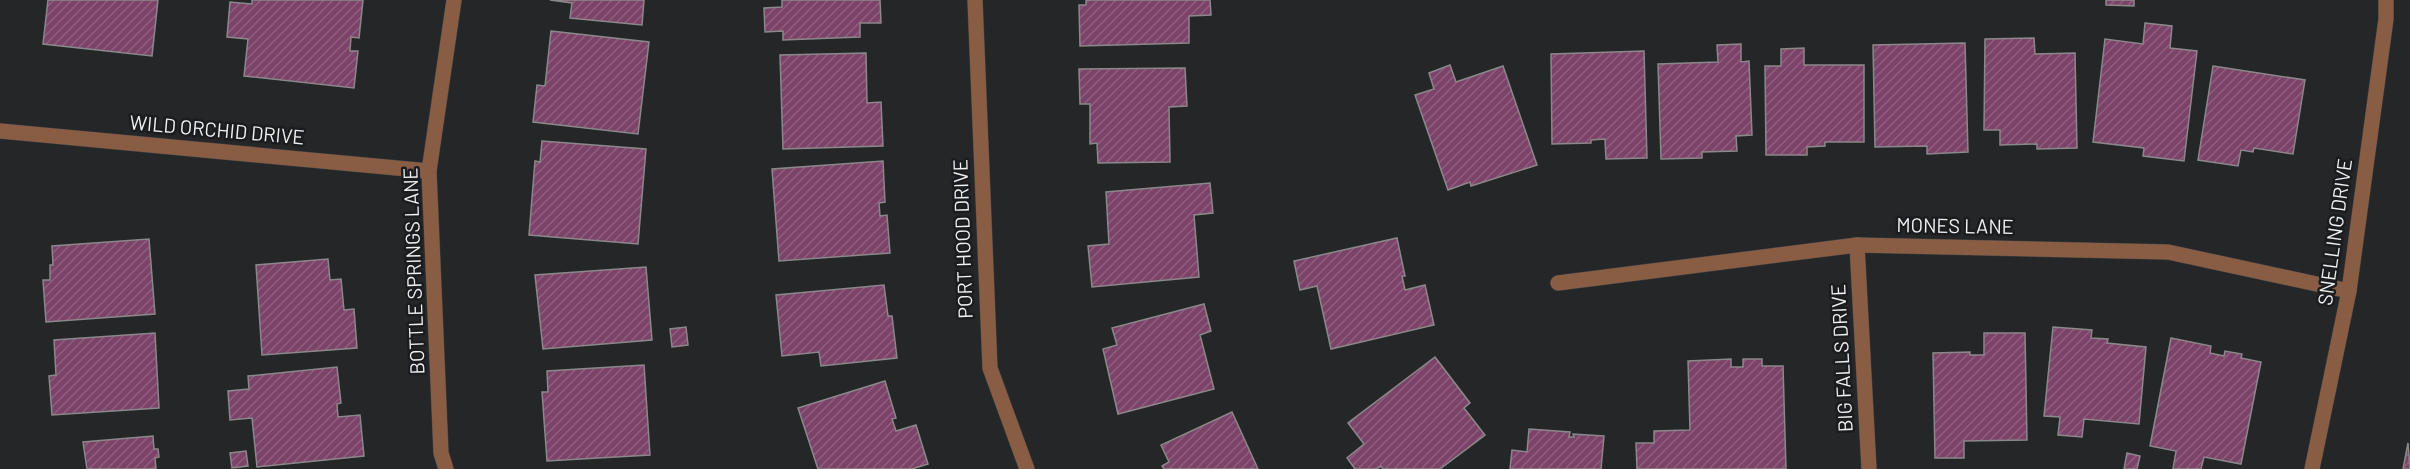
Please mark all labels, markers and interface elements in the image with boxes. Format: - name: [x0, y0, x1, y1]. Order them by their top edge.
- street label: WILD ORCHID DRIVE: [129, 109, 305, 149]
- street label: SNELLING DRIVE: [2312, 157, 2356, 307]
- street label: PORT HOOD DRIVE: [947, 159, 977, 319]
- street label: BOTTLE SPRINGS LANE: [397, 167, 429, 375]
- street label: MONES LANE: [1896, 212, 2014, 238]
- street label: BIG FALLS DRIVE: [1825, 283, 1857, 433]

